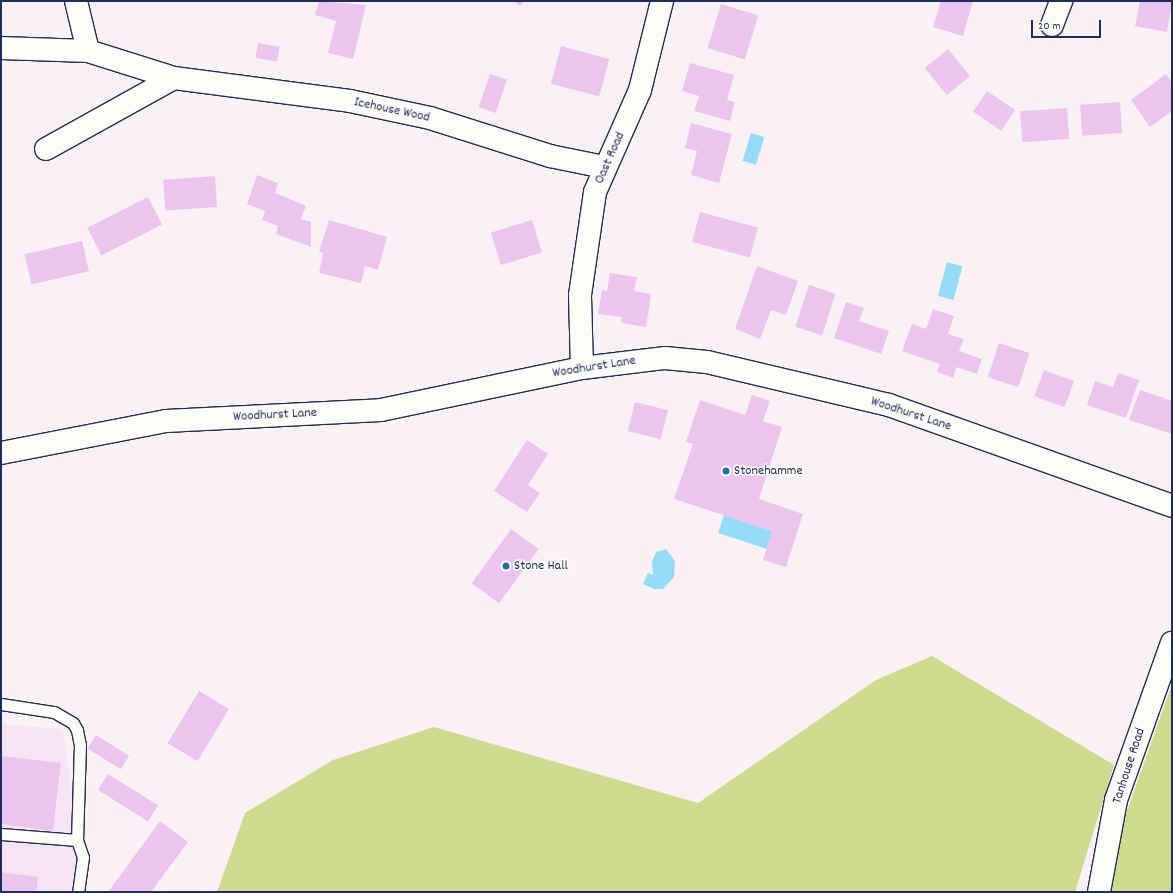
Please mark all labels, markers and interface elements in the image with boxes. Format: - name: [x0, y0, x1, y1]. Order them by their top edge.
- scale bar: [1033, 12, 1103, 38]
- text: 20 m: [1038, 18, 1061, 35]
- street label: Icehouse Wood: [353, 94, 431, 126]
- street label: Oast Road: [591, 129, 629, 187]
- street label: Woodhurst Lane: [551, 352, 637, 382]
- street label: Woodhurst Lane: [869, 393, 953, 435]
- street label: Woodhurst Lane: [233, 404, 317, 426]
- place label: Stonehamme: [734, 463, 803, 479]
- marker: Stonehamme: [721, 466, 731, 476]
- place label: Stone Hall: [514, 558, 568, 574]
- marker: Stone Hall: [501, 561, 511, 571]
- street label: Tanhouse Road: [1109, 726, 1149, 806]

